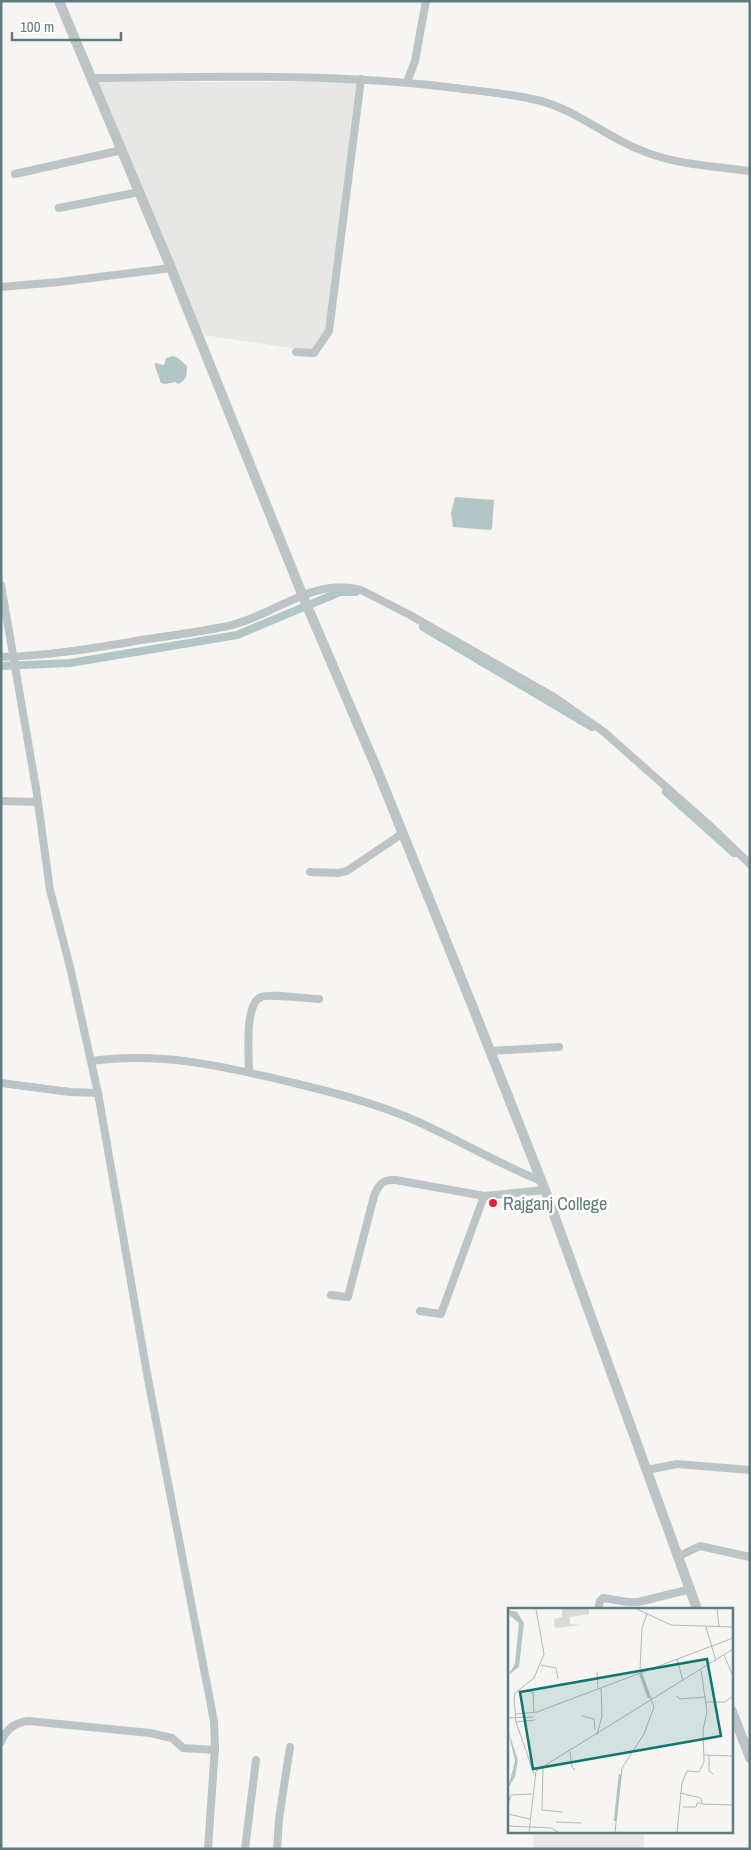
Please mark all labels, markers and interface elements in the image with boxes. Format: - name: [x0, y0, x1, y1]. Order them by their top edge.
- scale bar: [12, 10, 121, 42]
- text: 100 m: [20, 16, 54, 37]
- place label: Rajganj College: [503, 1191, 607, 1216]
- marker: Rajganj College: [487, 1197, 499, 1209]
- inset map: [508, 1608, 734, 1832]

